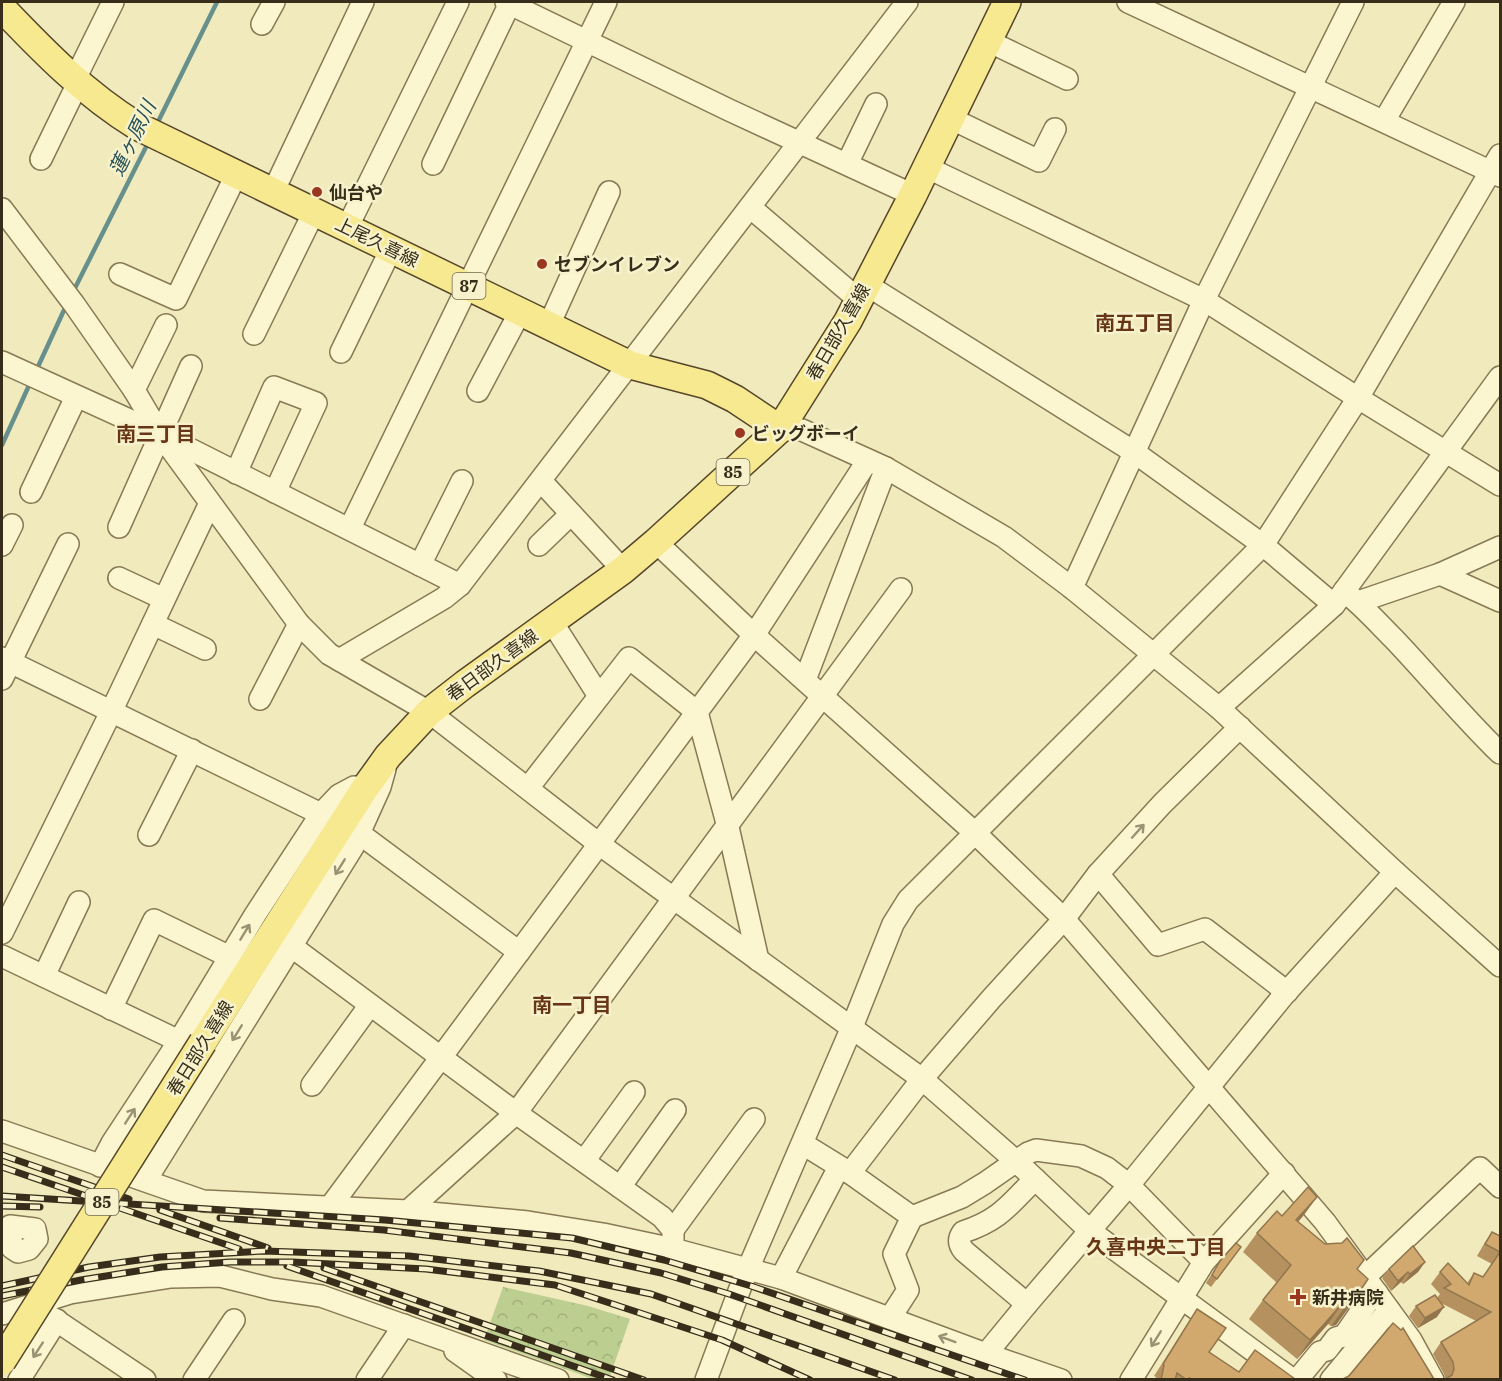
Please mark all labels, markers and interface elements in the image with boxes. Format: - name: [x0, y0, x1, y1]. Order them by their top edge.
- water label: 蓮ヶ原川: [102, 94, 163, 180]
- place label: 仙台や: [329, 181, 383, 204]
- marker: 仙台や: [310, 185, 324, 199]
- street label: 上尾久喜線: [332, 212, 422, 272]
- place label: セブンイレブン: [554, 253, 680, 276]
- marker: セブンイレブン: [535, 257, 549, 271]
- road number: 87: [452, 273, 486, 299]
- street label: 春日部久喜線: [801, 279, 875, 385]
- district label: 南五丁目: [1095, 309, 1175, 336]
- district label: 南三丁目: [116, 420, 196, 447]
- place label: ビッグボーイ: [752, 422, 860, 445]
- marker: ビッグボーイ: [733, 426, 747, 440]
- road number: 85: [716, 459, 750, 485]
- street label: 春日部久喜線: [442, 624, 542, 706]
- one-way arrow: [1130, 824, 1144, 839]
- one-way arrow: [334, 858, 346, 875]
- one-way arrow: [239, 924, 251, 941]
- district label: 南一丁目: [532, 991, 612, 1018]
- street label: 春日部久喜線: [162, 996, 238, 1100]
- one-way arrow: [231, 1024, 243, 1041]
- one-way arrow: [124, 1107, 137, 1124]
- road number: 85: [86, 1189, 118, 1215]
- district label: 久喜中央二丁目: [1086, 1233, 1226, 1260]
- place label: 新井病院: [1312, 1286, 1384, 1309]
- marker: 新井病院: [1289, 1288, 1307, 1306]
- one-way arrow: [1150, 1330, 1162, 1347]
- one-way arrow: [938, 1333, 957, 1344]
- one-way arrow: [32, 1341, 44, 1358]

